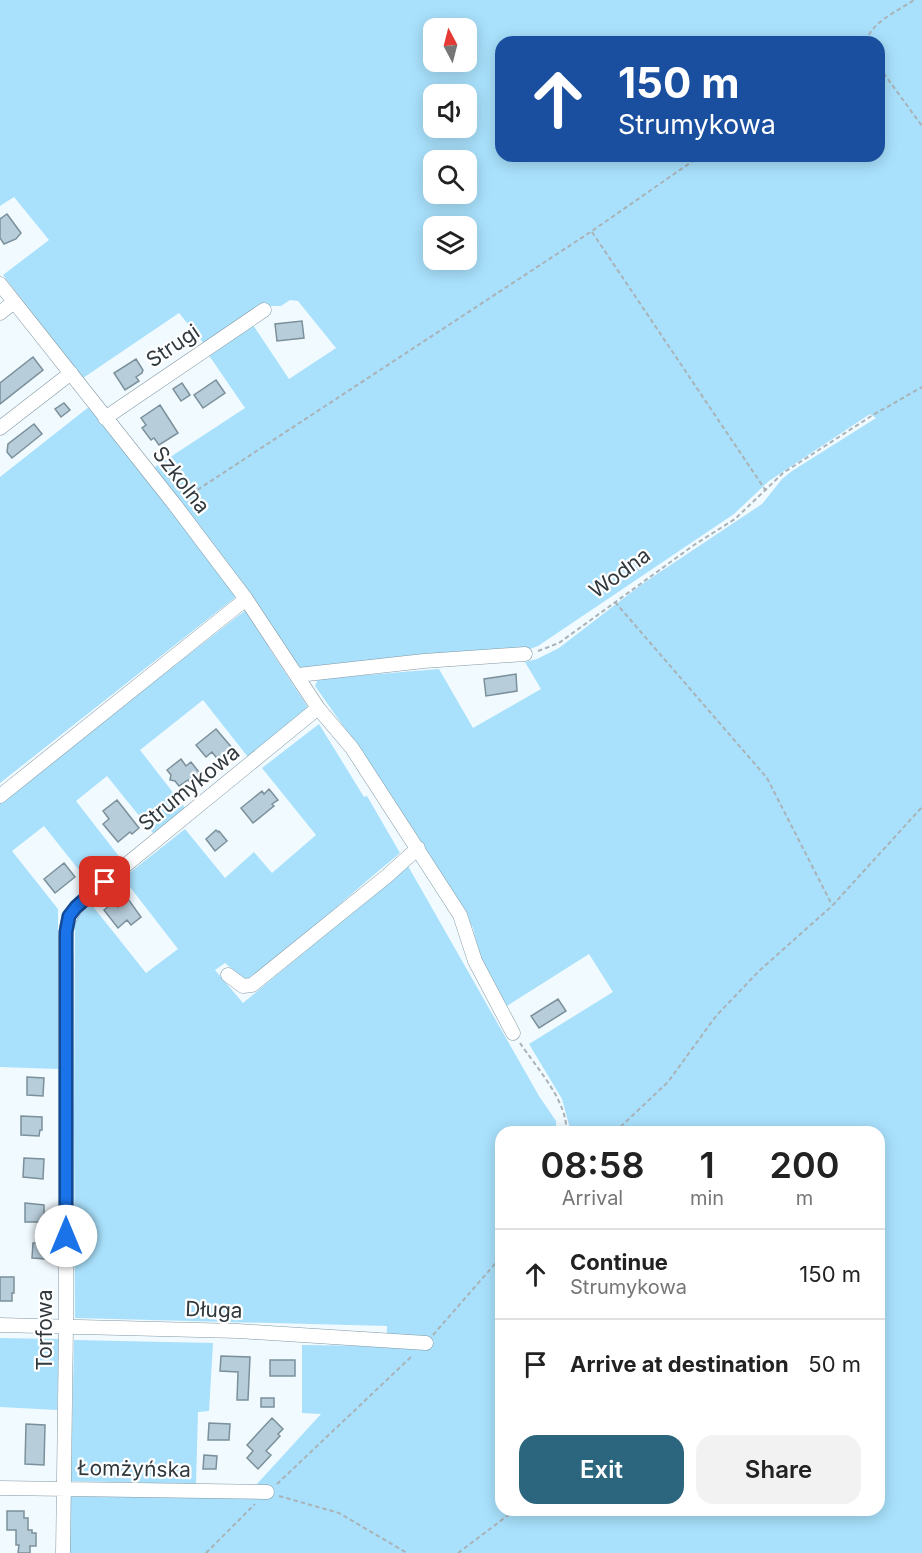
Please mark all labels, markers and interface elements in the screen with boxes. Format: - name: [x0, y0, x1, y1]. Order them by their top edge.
- north arrow: [423, 18, 477, 72]
- map controls: [423, 18, 477, 270]
- text: 150 m: [618, 57, 740, 108]
- icon: ahead: [519, 60, 597, 138]
- button: sound: [423, 84, 477, 138]
- text: Strumykowa: [618, 108, 776, 141]
- button: search: [423, 150, 477, 204]
- button: layers: [423, 216, 477, 270]
- street label: Strugi: [141, 319, 204, 372]
- street label: Szkolna: [148, 441, 215, 518]
- street label: Wodna: [584, 542, 655, 603]
- street label: Strumykowa: [133, 739, 244, 836]
- pin: [79, 856, 130, 907]
- icon: arrive: [88, 865, 121, 898]
- text: 08:58: [540, 1143, 644, 1187]
- text: 1: [699, 1143, 715, 1187]
- text: 200: [770, 1143, 840, 1187]
- text: Arrival: [562, 1186, 623, 1210]
- text: min: [690, 1186, 724, 1210]
- text: m: [796, 1186, 813, 1210]
- position arrow: [34, 1204, 98, 1268]
- text: Continue: [570, 1249, 668, 1275]
- icon: ahead: [519, 1258, 552, 1291]
- text: 150 m: [799, 1261, 861, 1287]
- text: Strumykowa: [570, 1275, 687, 1299]
- street label: Torfowa: [32, 1289, 57, 1371]
- street label: Długa: [185, 1296, 243, 1323]
- icon: arrive: [519, 1348, 552, 1381]
- text: Arrive at destination: [570, 1351, 789, 1377]
- text: 50 m: [808, 1351, 861, 1377]
- button: Exit: [519, 1435, 684, 1504]
- button: Share: [696, 1435, 861, 1504]
- street label: Łomżyńska: [77, 1455, 191, 1482]

